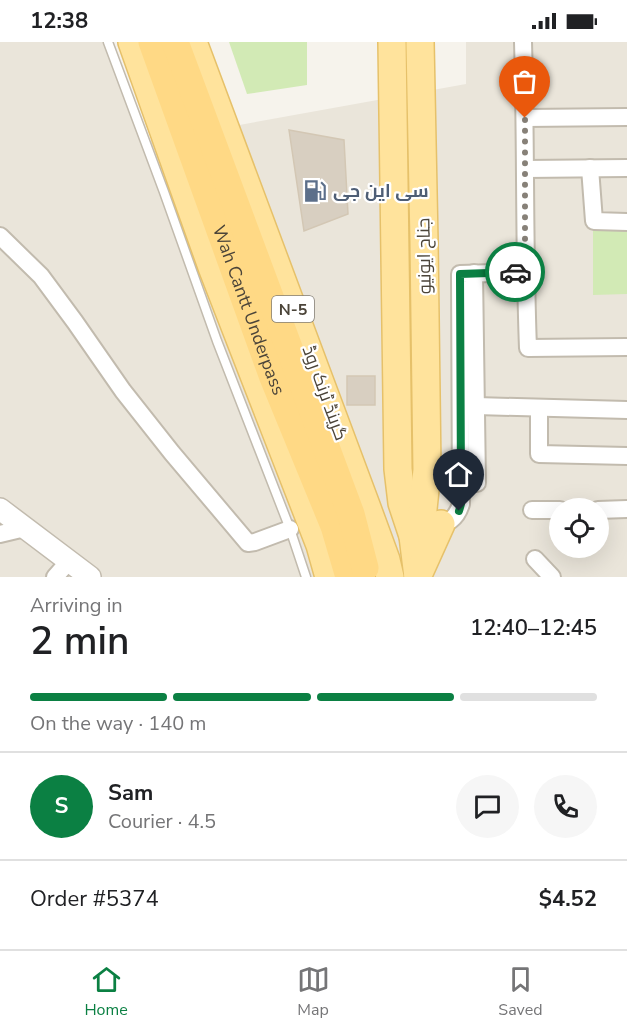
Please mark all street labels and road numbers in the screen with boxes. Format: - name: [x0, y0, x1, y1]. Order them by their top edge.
- street label: جناح ایونیو: [411, 218, 437, 294]
- street label: Wah Cantt Underpass: [207, 222, 291, 399]
- road number: N-5: [272, 296, 314, 322]
- street label: گرینڈ ٹرنک روڈ: [297, 342, 353, 444]

